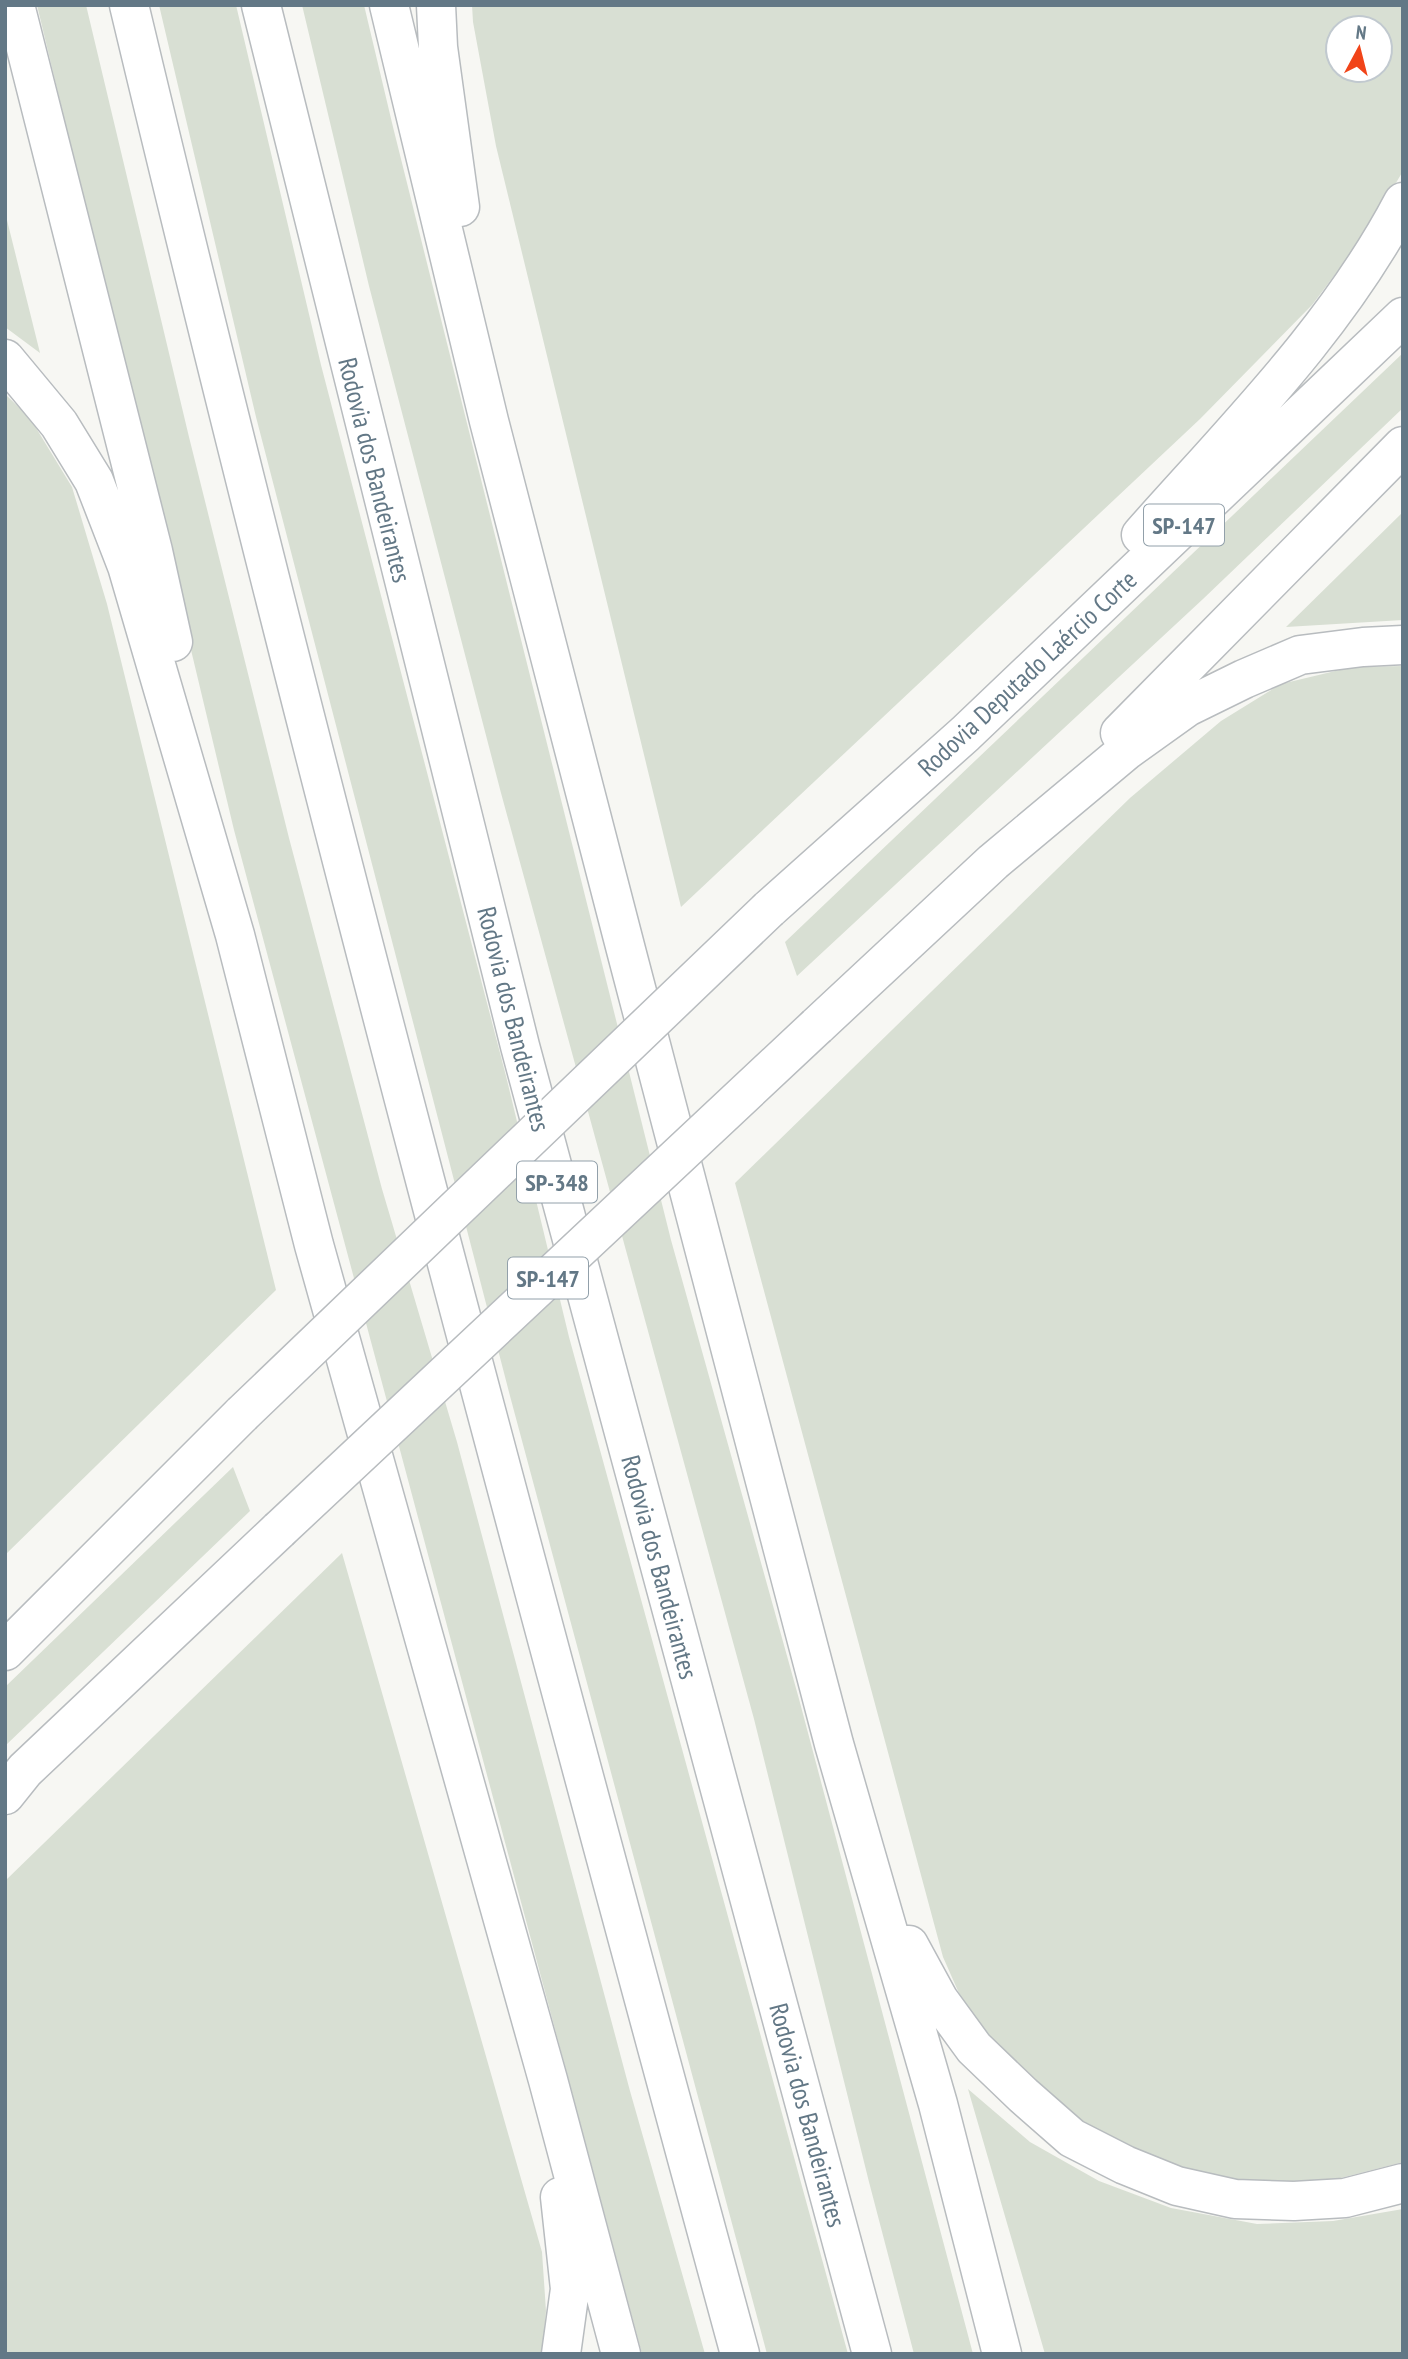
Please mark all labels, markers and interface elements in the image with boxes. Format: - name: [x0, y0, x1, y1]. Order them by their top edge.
- north arrow: [1324, 14, 1394, 84]
- text: N: [1355, 20, 1368, 45]
- street label: Rodovia dos Bandeirantes: [331, 354, 419, 586]
- road number: SP-147: [1144, 504, 1224, 546]
- street label: Rodovia Deputado Laércio Corte: [911, 563, 1143, 783]
- street label: Rodovia dos Bandeirantes: [470, 903, 558, 1135]
- road number: SP-348: [517, 1162, 597, 1202]
- road number: SP-147: [508, 1258, 588, 1298]
- street label: Rodovia dos Bandeirantes: [614, 1451, 706, 1683]
- street label: Rodovia dos Bandeirantes: [762, 1999, 854, 2231]

